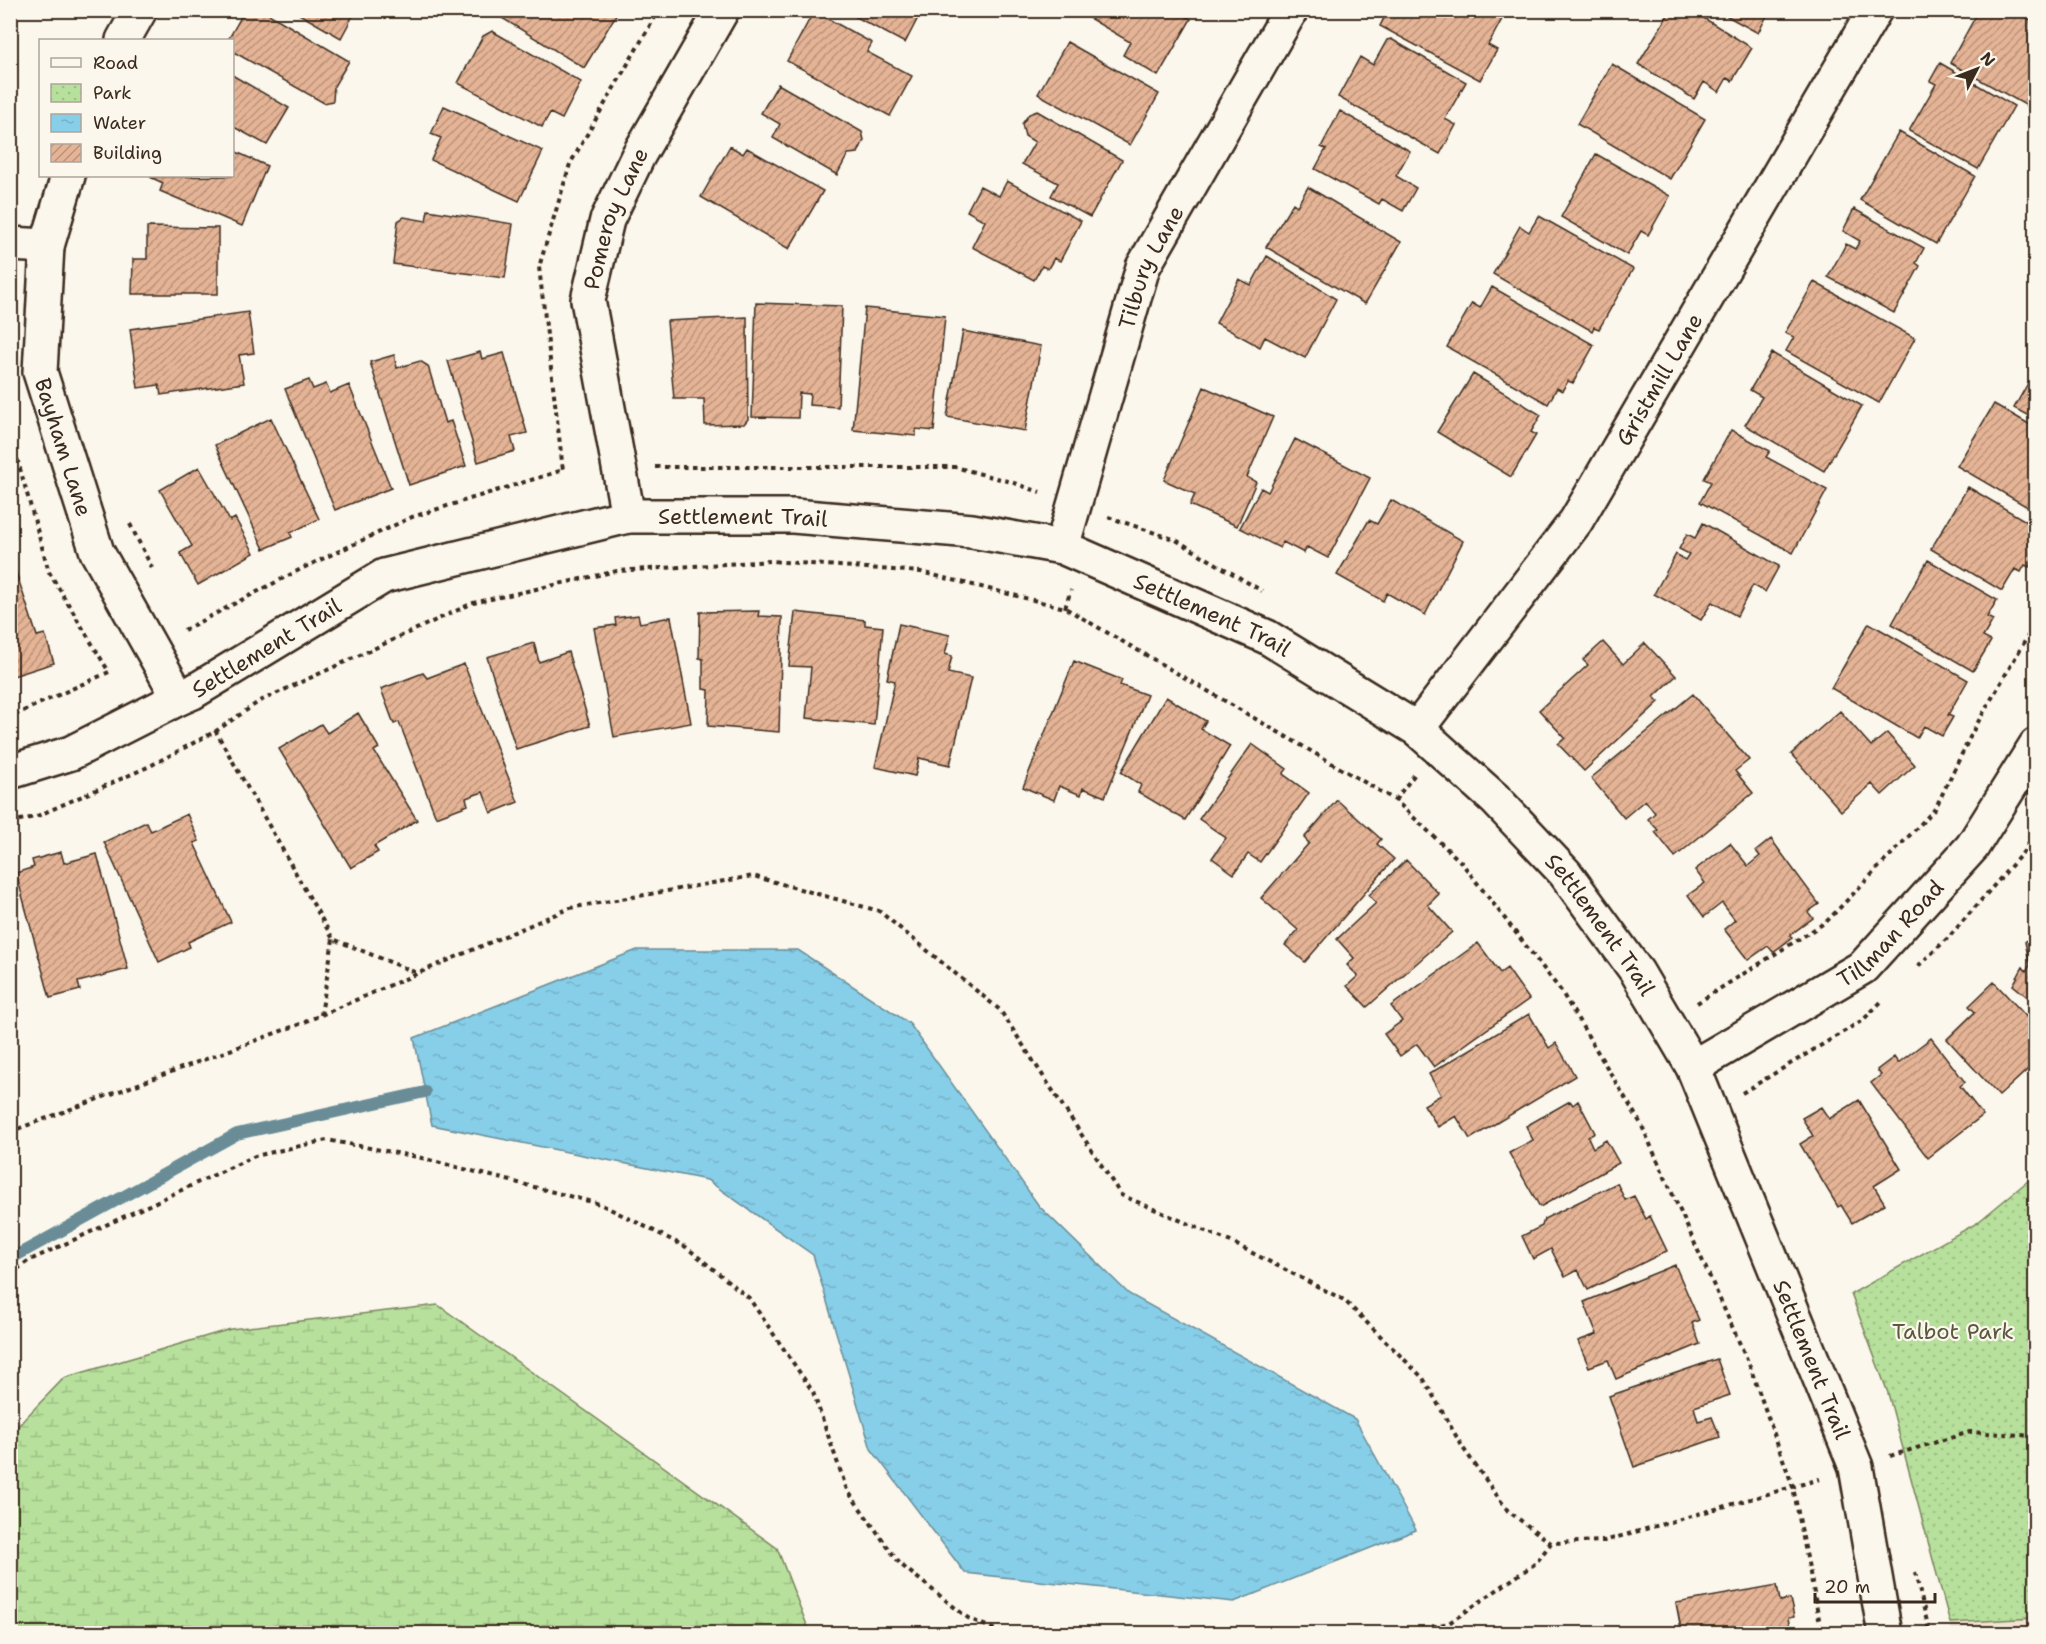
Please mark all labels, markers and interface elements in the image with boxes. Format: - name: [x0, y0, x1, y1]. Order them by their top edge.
- legend: [39, 39, 234, 177]
- north arrow: [1947, 39, 2007, 99]
- text: N: [1976, 48, 2000, 71]
- text: Road: [93, 51, 138, 75]
- text: Park: [93, 81, 132, 105]
- text: Water: [93, 111, 146, 135]
- text: Building: [93, 141, 162, 165]
- street label: Pomeroy Lane: [576, 142, 655, 292]
- street label: Tilbury Lane: [1111, 200, 1190, 333]
- street label: Gristmill Lane: [1609, 308, 1709, 451]
- street label: Bayham Lane: [28, 374, 99, 520]
- street label: Settlement Trail: [658, 502, 829, 533]
- street label: Settlement Trail: [1129, 566, 1297, 663]
- street label: Settlement Trail: [186, 591, 347, 704]
- street label: Settlement Trail: [1539, 847, 1662, 1001]
- street label: Tillman Road: [1832, 873, 1950, 994]
- street label: Settlement Trail: [1767, 1275, 1858, 1444]
- park label: Talbot Park: [1892, 1317, 2014, 1346]
- scale bar: [1815, 1566, 1935, 1604]
- text: 20 m: [1824, 1575, 1870, 1599]

